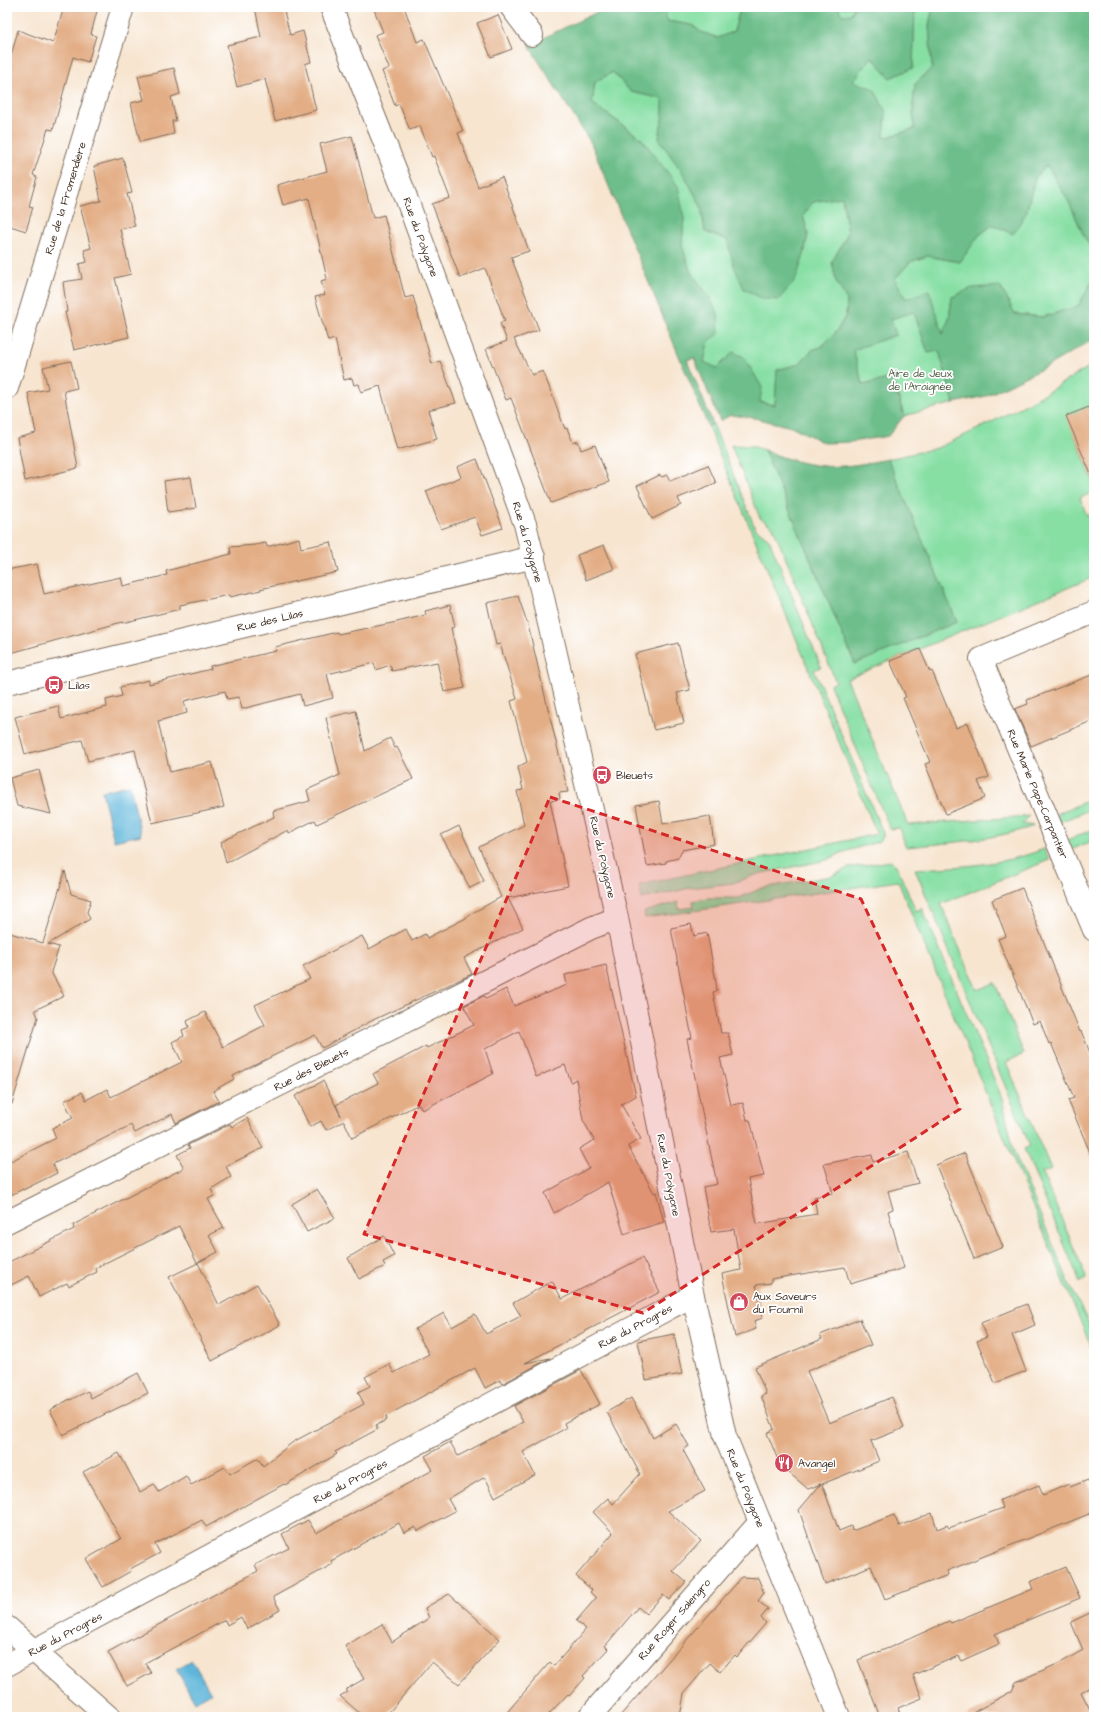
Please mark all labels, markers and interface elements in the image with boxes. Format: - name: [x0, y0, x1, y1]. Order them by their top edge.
- street label: Rue de la Fromendière: [41, 140, 90, 256]
- street label: Rue du Polygone: [398, 195, 442, 279]
- park label: Aire de Jeux de l'Araignée: [888, 366, 953, 395]
- street label: Rue du Polygone: [508, 500, 546, 585]
- street label: Rue des Lilas: [236, 605, 305, 635]
- bus stop icon: Lilas: [43, 674, 65, 696]
- place label: Lilas: [68, 678, 91, 693]
- street label: Rue Marie Pape-Carpantier: [1003, 727, 1072, 861]
- bus stop icon: Bleuets: [591, 764, 613, 786]
- place label: Bleuets: [616, 768, 653, 783]
- street label: Rue du Polygone: [585, 815, 619, 900]
- street label: Rue des Bleuets: [271, 1044, 352, 1095]
- street label: Rue du Polygone: [652, 1133, 684, 1218]
- place label: Aux Saveurs du Fournil: [753, 1289, 817, 1317]
- shop icon: Aux Saveurs du Fournil: [728, 1291, 750, 1313]
- street label: Rue du Progrès: [596, 1300, 676, 1353]
- street label: Rue du Polygone: [722, 1447, 768, 1530]
- restaurant icon: Avangel: [773, 1452, 795, 1474]
- street label: Rue du Progrès: [311, 1455, 391, 1508]
- place label: Avangel: [798, 1456, 835, 1472]
- street label: Rue Roger Salengro: [635, 1575, 715, 1664]
- street label: Rue du Progrès: [26, 1608, 106, 1661]

